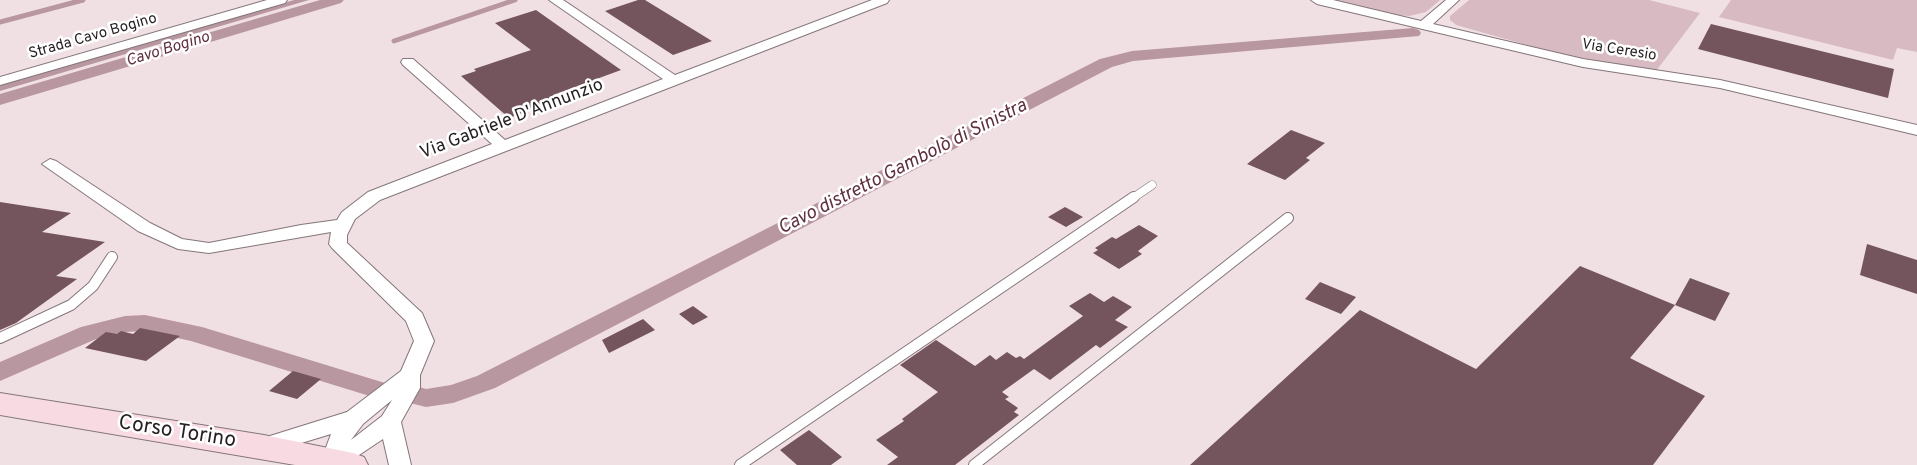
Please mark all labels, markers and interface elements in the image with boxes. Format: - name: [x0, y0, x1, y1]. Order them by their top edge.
- street label: Strada Cavo Bogino: [27, 10, 159, 64]
- water label: Cavo Bogino: [124, 28, 212, 72]
- street label: Via Ceresio: [1580, 36, 1658, 66]
- street label: Via Gabriele D'Annunzio: [417, 75, 607, 165]
- water label: Cavo distretto Gambolò di Sinistra: [775, 95, 1031, 241]
- street label: Corso Torino: [116, 411, 238, 455]

